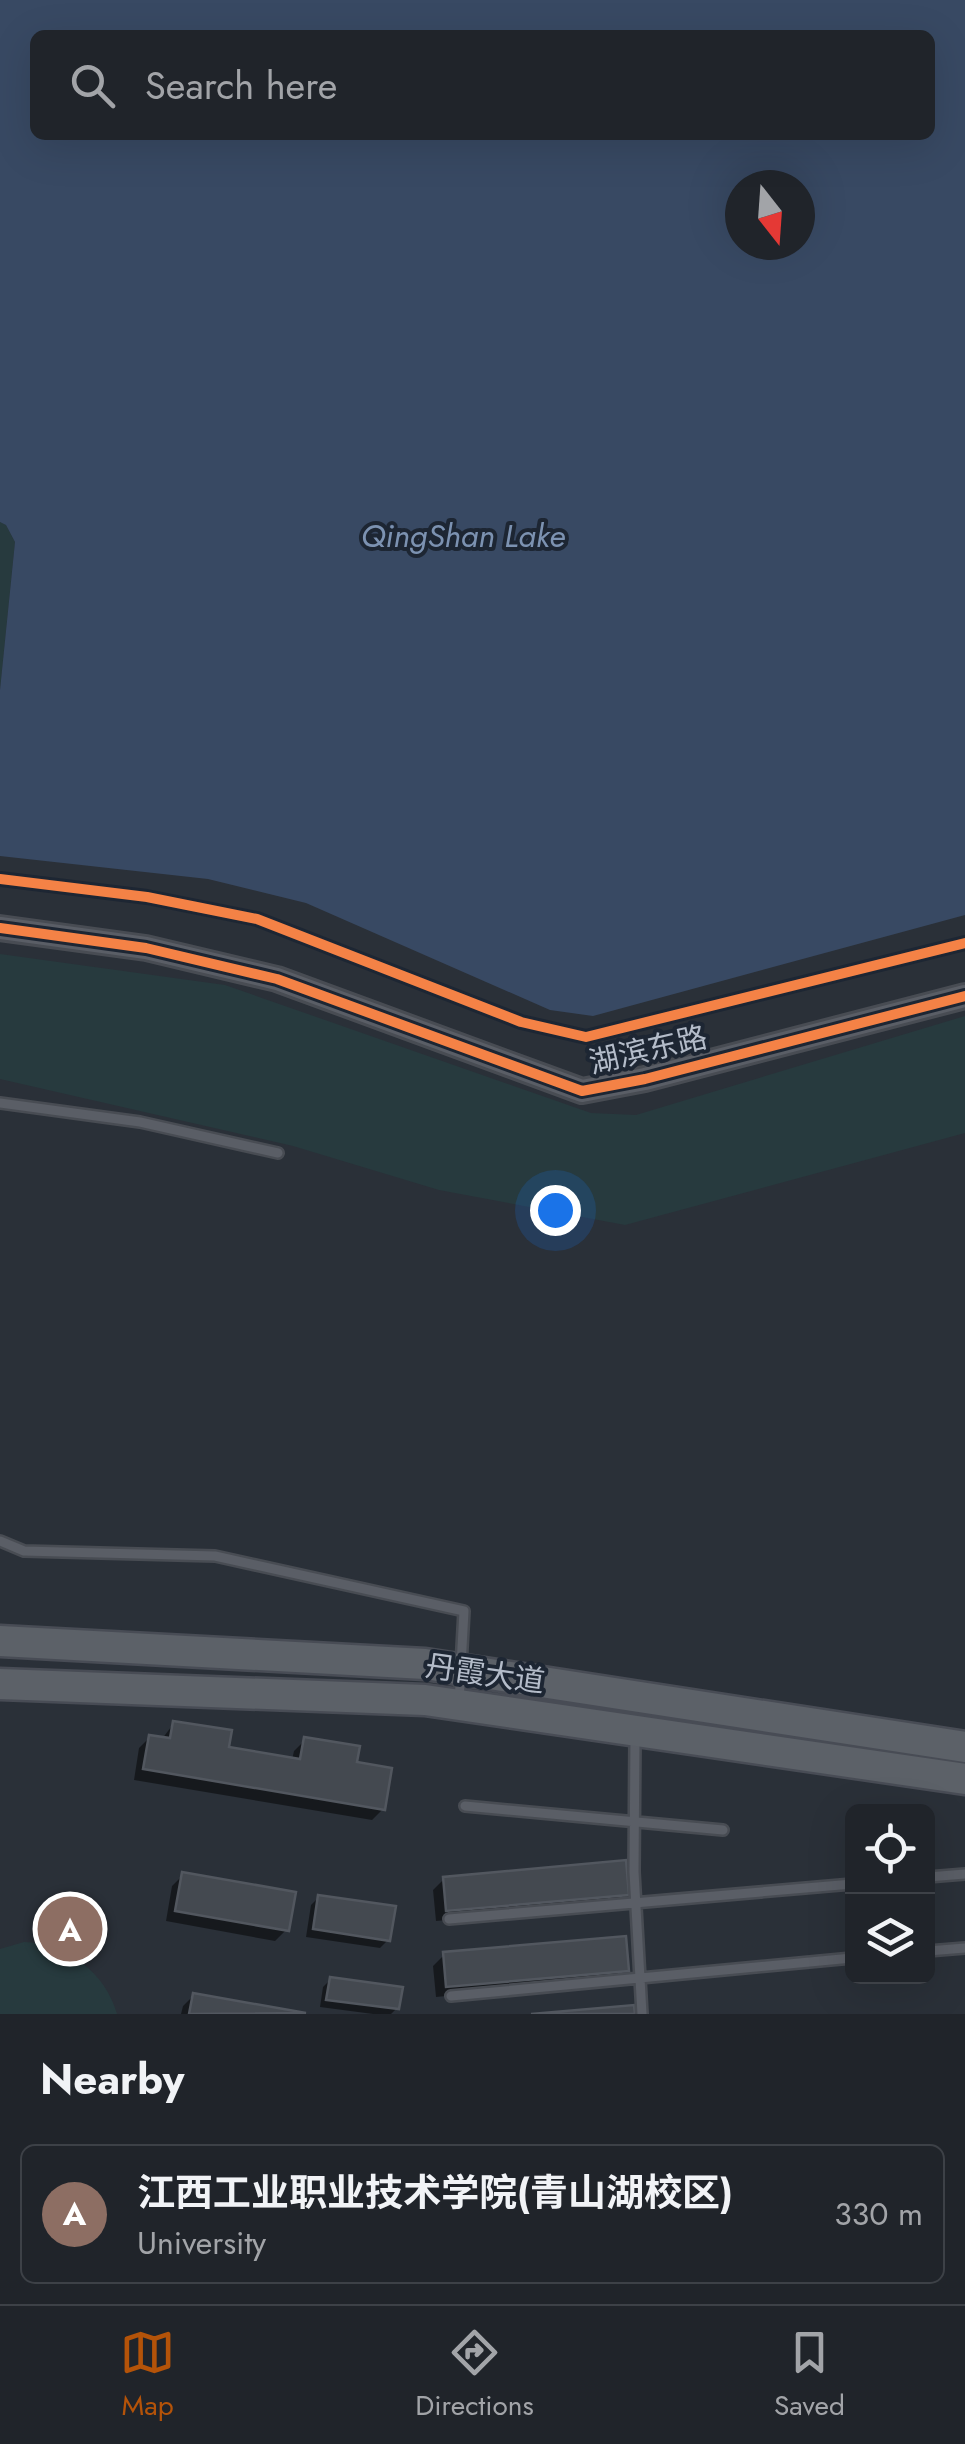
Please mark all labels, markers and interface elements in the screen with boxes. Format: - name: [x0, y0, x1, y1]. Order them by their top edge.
- search box: [30, 30, 935, 140]
- icon: search: [65, 58, 120, 113]
- text: Search here: [145, 58, 337, 113]
- north arrow: [725, 170, 815, 260]
- water label: QingShan Lake: [361, 513, 565, 559]
- street label: 湖滨东路: [585, 1015, 711, 1084]
- your location: [530, 1185, 581, 1236]
- street label: 丹霞大道: [423, 1644, 547, 1703]
- map controls: [845, 1804, 935, 1984]
- button: locate: [845, 1804, 935, 1894]
- pin: A: [38, 1892, 102, 1966]
- button: layers: [845, 1894, 935, 1984]
- text: Nearby: [40, 2049, 184, 2110]
- text: 江西工业职业技术学院(青山湖校区): [137, 2165, 733, 2220]
- text: A: [63, 2191, 86, 2237]
- text: 330 m: [834, 2191, 923, 2237]
- text: University: [137, 2220, 266, 2266]
- tab: Map: [120, 2325, 175, 2426]
- tab: Directions: [415, 2325, 534, 2426]
- tab: Saved: [774, 2325, 845, 2426]

